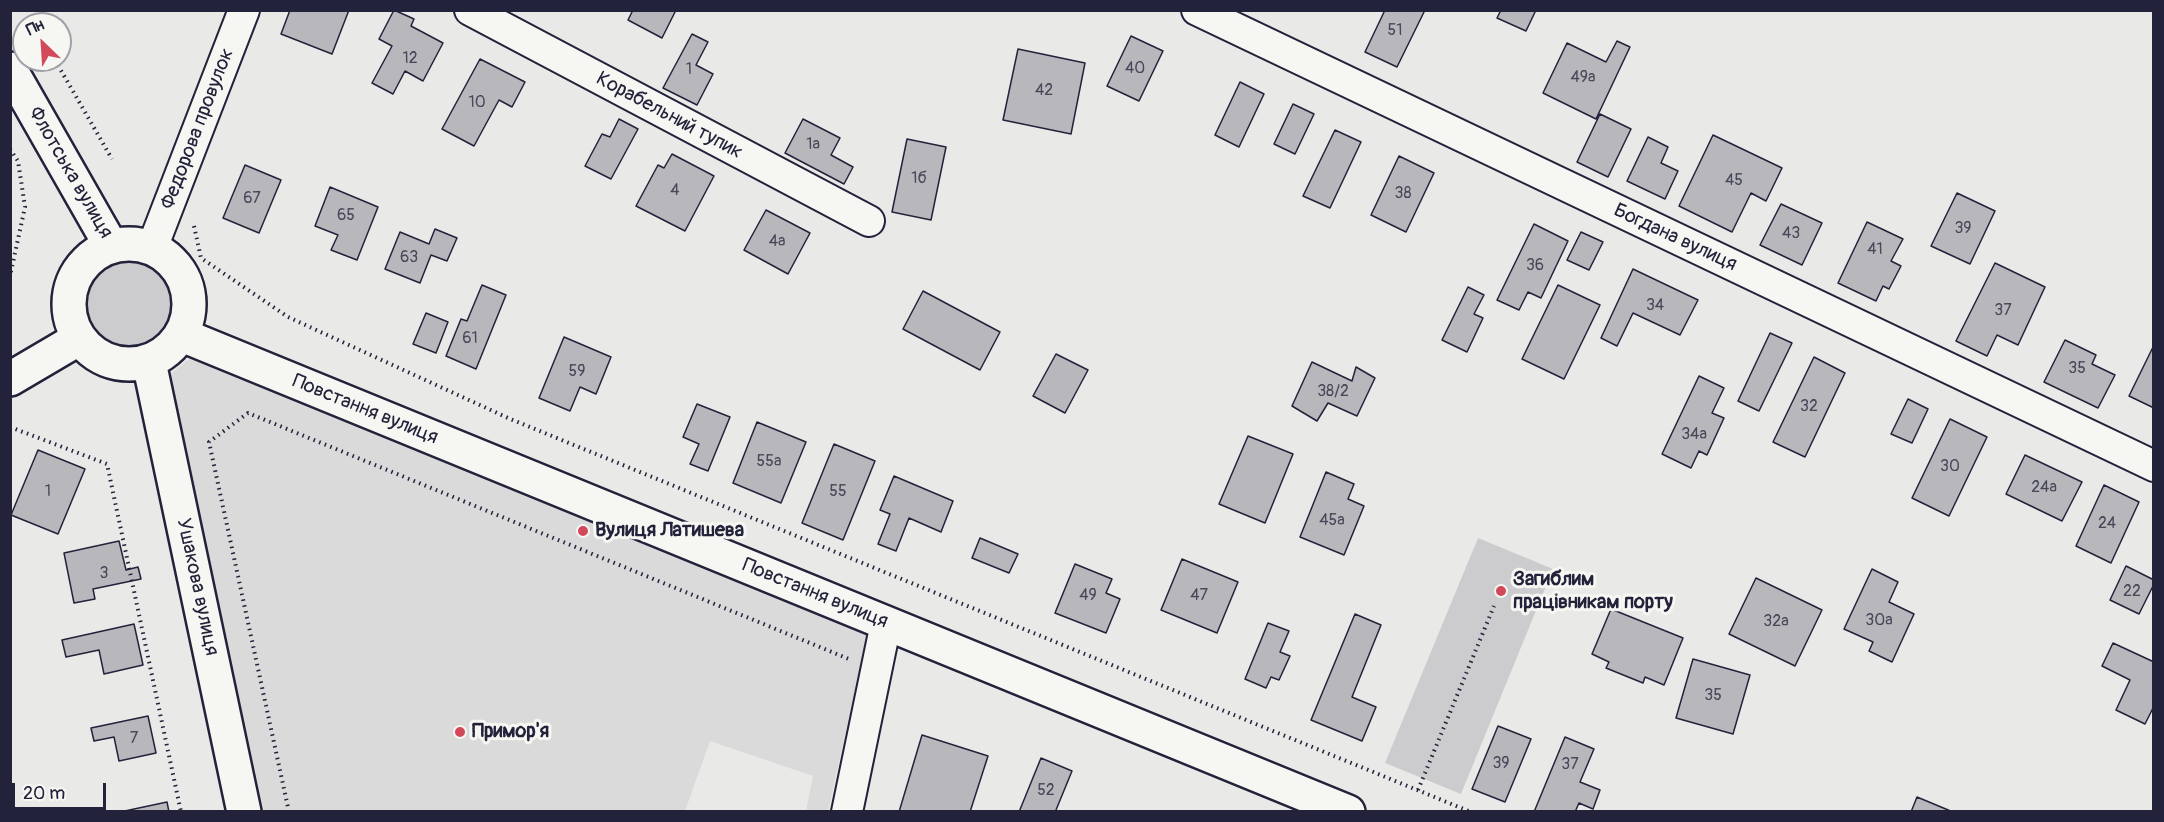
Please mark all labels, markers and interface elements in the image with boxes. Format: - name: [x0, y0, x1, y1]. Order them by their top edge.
- north arrow: [12, 12, 72, 72]
- text: Пн: [23, 15, 47, 40]
- house number: 51: [1388, 21, 1402, 41]
- street label: Федорова провулок: [156, 45, 240, 213]
- house number: 12: [402, 49, 418, 69]
- house number: 40: [1125, 59, 1145, 79]
- house number: 1: [686, 60, 692, 80]
- street label: Корабельний тупик: [592, 67, 746, 165]
- house number: 49а: [1571, 68, 1595, 88]
- house number: 42: [1035, 81, 1053, 101]
- house number: 10: [468, 93, 486, 113]
- street label: Флотська вулиця: [23, 103, 117, 243]
- house number: 1а: [806, 135, 820, 155]
- house number: 1б: [911, 169, 927, 189]
- house number: 45: [1725, 171, 1743, 191]
- house number: 4: [670, 181, 680, 201]
- house number: 38: [1395, 184, 1411, 204]
- house number: 67: [243, 189, 261, 209]
- street label: Богдана вулиця: [1609, 199, 1741, 277]
- house number: 65: [337, 206, 355, 226]
- house number: 39: [1954, 219, 1972, 239]
- house number: 43: [1782, 224, 1800, 244]
- house number: 4а: [769, 232, 785, 252]
- house number: 41: [1867, 240, 1883, 260]
- house number: 63: [400, 248, 418, 268]
- house number: 36: [1526, 256, 1544, 276]
- house number: 34: [1646, 296, 1664, 316]
- house number: 37: [1994, 301, 2012, 321]
- house number: 61: [462, 329, 478, 349]
- house number: 35: [2068, 359, 2086, 379]
- house number: 59: [569, 362, 585, 382]
- street label: Повстання вулиця: [289, 370, 441, 450]
- house number: 38/2: [1317, 382, 1349, 402]
- house number: 32: [1800, 397, 1818, 417]
- house number: 34а: [1681, 425, 1707, 445]
- house number: 55а: [757, 452, 781, 472]
- house number: 30: [1940, 457, 1960, 477]
- house number: 24а: [2031, 478, 2057, 498]
- house number: 1: [45, 482, 51, 502]
- house number: 55: [829, 482, 847, 502]
- house number: 45а: [1319, 511, 1345, 531]
- house number: 24: [2098, 514, 2116, 534]
- street label: Ушакова вулиця: [171, 516, 223, 658]
- place label: Вулиця Латишева: [595, 519, 744, 543]
- marker: Вулиця Латишева: [576, 524, 590, 538]
- street label: Повстання вулиця: [739, 554, 891, 634]
- house number: 3: [100, 564, 108, 584]
- place label: Загиблим працівникам порту: [1513, 568, 1673, 615]
- house number: 22: [2123, 582, 2141, 602]
- marker: Загиблим працівникам порту: [1494, 584, 1508, 598]
- house number: 49: [1079, 586, 1097, 606]
- house number: 47: [1190, 586, 1208, 606]
- house number: 30а: [1865, 611, 1893, 631]
- house number: 32а: [1763, 612, 1789, 632]
- house number: 35: [1704, 686, 1722, 706]
- place label: Примор'я: [472, 720, 549, 744]
- marker: Примор'я: [453, 725, 467, 739]
- house number: 7: [130, 729, 138, 749]
- house number: 39: [1492, 754, 1510, 774]
- house number: 37: [1561, 755, 1579, 775]
- scale bar: [15, 771, 110, 809]
- house number: 52: [1037, 781, 1055, 801]
- text: 20 m: [23, 782, 65, 805]

